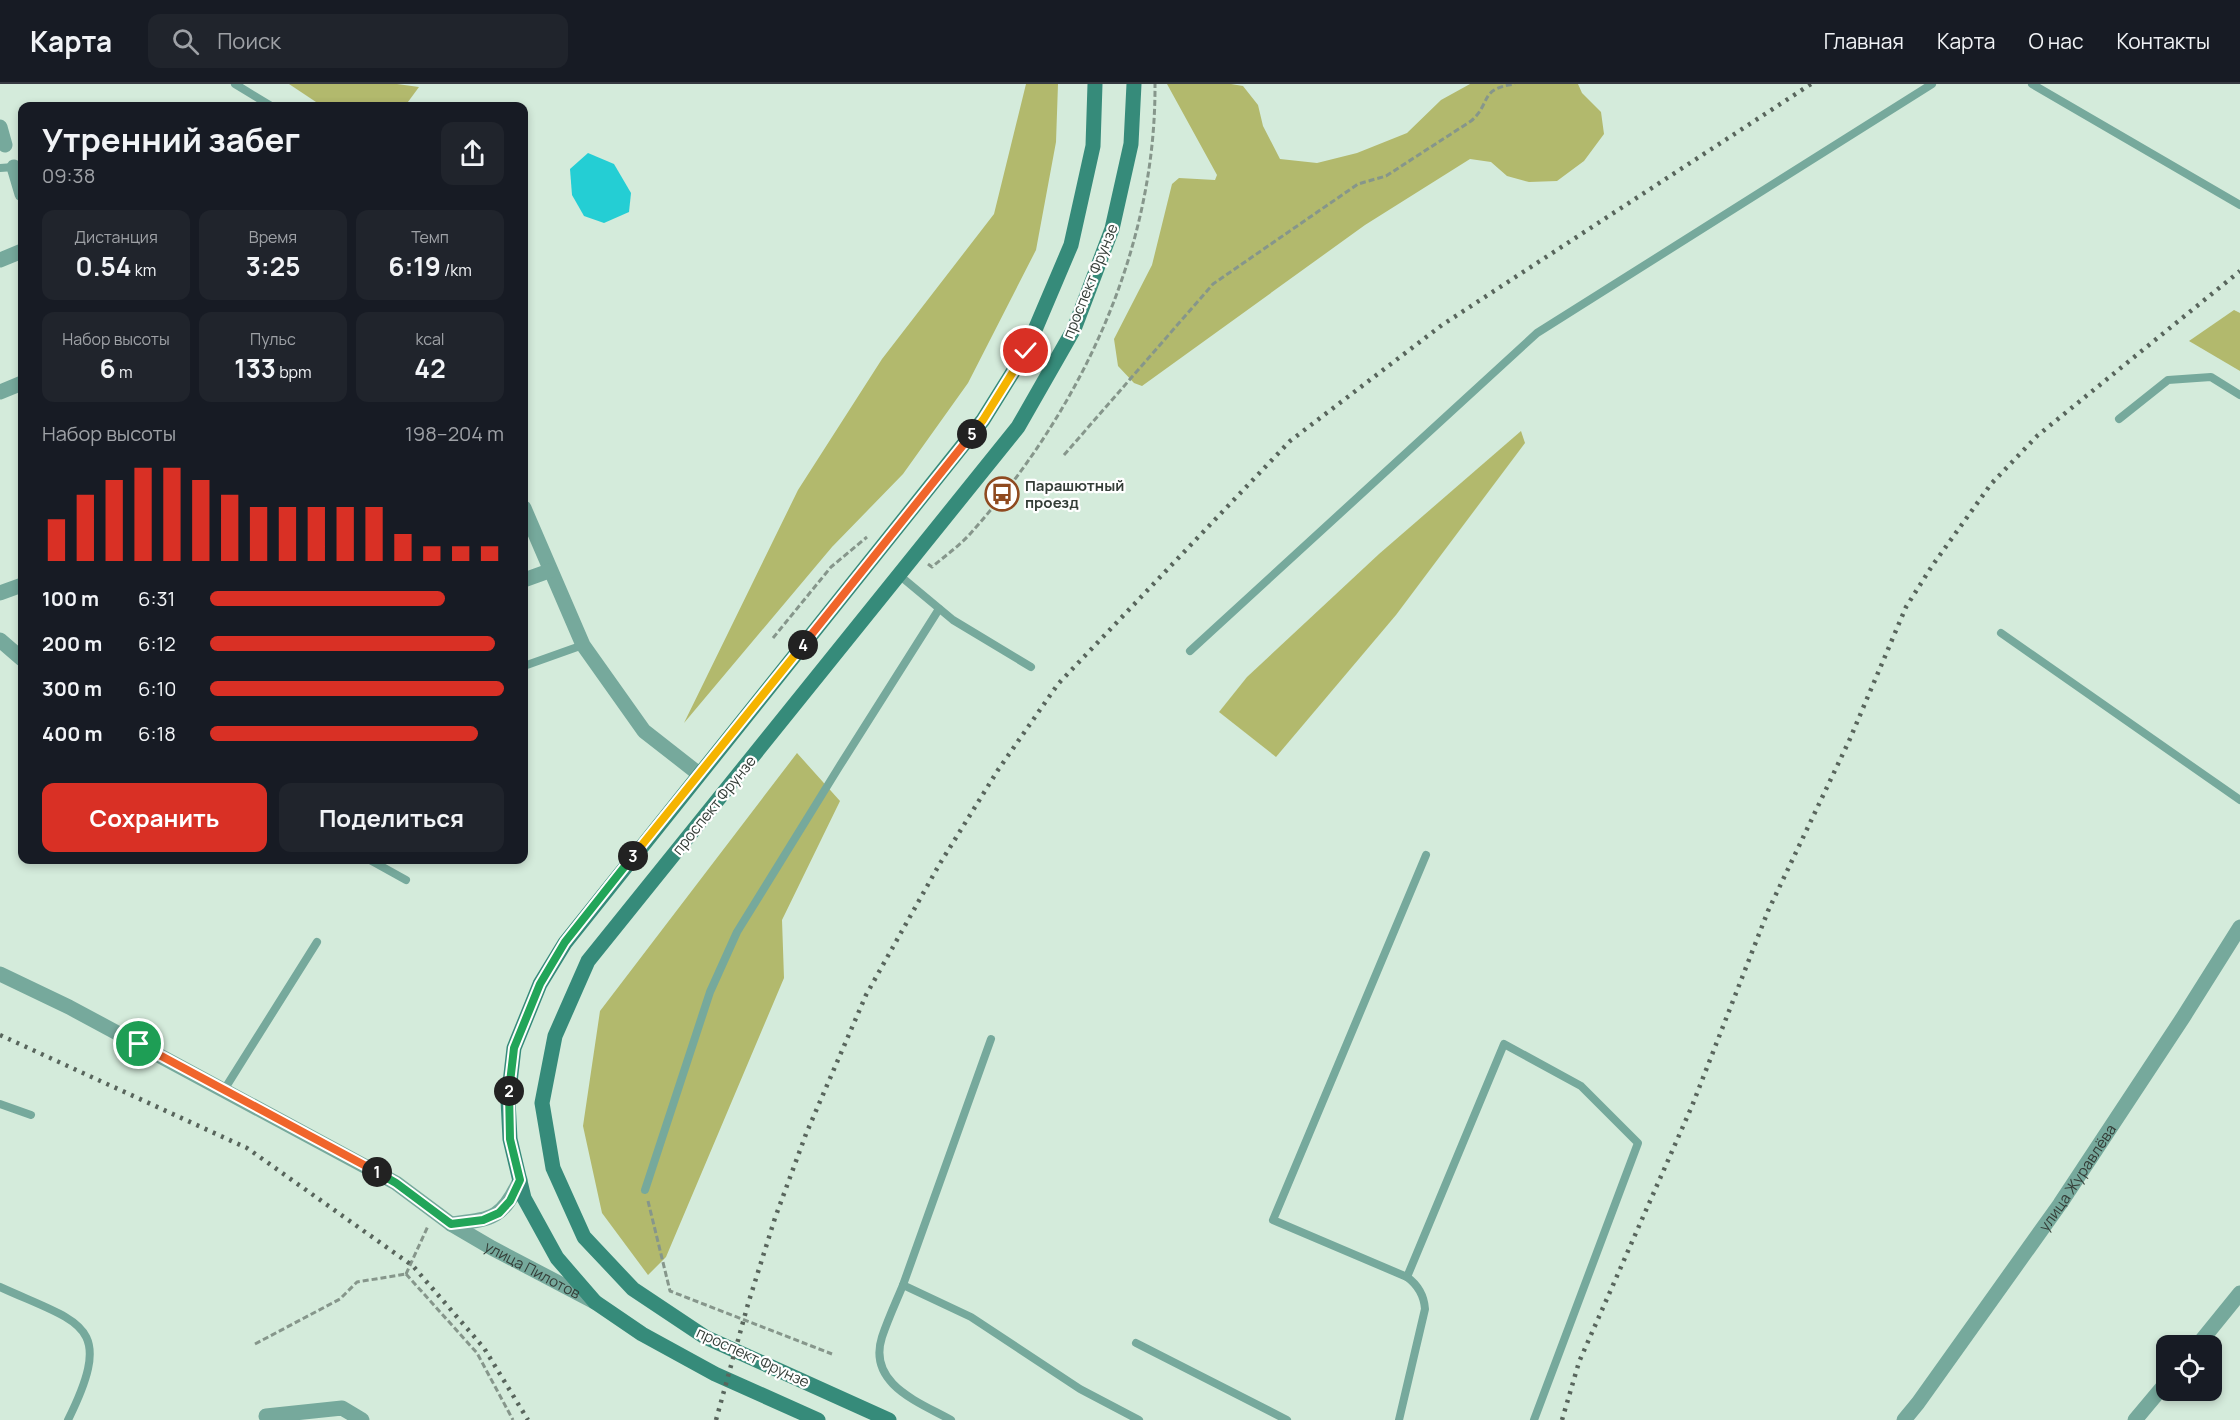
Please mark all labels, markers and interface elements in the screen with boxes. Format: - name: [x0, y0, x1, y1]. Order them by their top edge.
- search box: [148, 14, 568, 68]
- text: Карта: [30, 22, 112, 60]
- icon: search: [169, 25, 202, 58]
- text: Поиск: [217, 26, 281, 56]
- text: Главная: [1824, 27, 1904, 55]
- text: Карта: [1937, 27, 1995, 55]
- text: О нас: [2028, 27, 2084, 55]
- text: Контакты: [2117, 27, 2210, 55]
- text: Утренний забег: [42, 117, 300, 162]
- button: share: [441, 122, 504, 185]
- text: 09:38: [42, 162, 95, 189]
- street label: проспект Фрунзе: [1057, 220, 1123, 342]
- text: Дистанция: [74, 226, 158, 248]
- text: Время: [249, 226, 297, 248]
- text: Темп: [411, 226, 449, 248]
- text: 0.54: [76, 248, 132, 284]
- text: 3:25: [246, 248, 300, 284]
- text: 6:19: [388, 248, 441, 284]
- text: km: [132, 259, 156, 281]
- text: /km: [441, 259, 472, 281]
- pin: [1000, 325, 1051, 376]
- text: Набор высоты: [62, 328, 170, 350]
- text: Пульс: [250, 328, 296, 350]
- text: kcal: [415, 328, 445, 350]
- icon: check: [1009, 334, 1042, 367]
- text: 6: [100, 350, 116, 386]
- text: 133: [234, 350, 276, 386]
- text: 42: [414, 350, 446, 386]
- text: m: [116, 361, 132, 383]
- text: bpm: [276, 361, 312, 383]
- pin: 5: [957, 419, 987, 449]
- text: Набор высоты: [42, 420, 176, 447]
- text: 198–204 m: [405, 420, 504, 447]
- text: 5: [967, 423, 977, 445]
- place label: Парашютный проезд: [1025, 475, 1124, 513]
- bus stop icon: Парашютный проезд: [984, 476, 1020, 512]
- text: 100 m: [42, 585, 99, 612]
- text: 6:31: [138, 585, 175, 612]
- text: 200 m: [42, 630, 102, 657]
- text: 6:12: [138, 630, 176, 657]
- pin: 4: [788, 630, 818, 660]
- text: 4: [798, 634, 808, 656]
- text: 300 m: [42, 675, 102, 702]
- text: 6:10: [138, 675, 176, 702]
- text: 400 m: [42, 720, 102, 747]
- text: 6:18: [138, 720, 176, 747]
- street label: проспект Фрунзе: [667, 751, 761, 859]
- button: Сохранить: [42, 783, 267, 852]
- button: Поделиться: [279, 783, 504, 852]
- pin: 3: [618, 841, 648, 871]
- text: 3: [628, 845, 638, 867]
- pin: [113, 1018, 164, 1069]
- icon: arrive: [122, 1027, 155, 1060]
- pin: 2: [494, 1076, 524, 1106]
- text: 2: [504, 1080, 514, 1102]
- street label: улица Журавлёва: [2033, 1120, 2121, 1235]
- pin: 1: [362, 1157, 392, 1187]
- text: 1: [373, 1161, 381, 1183]
- street label: улица Пилотов: [481, 1235, 585, 1303]
- street label: проспект Фрунзе: [693, 1322, 813, 1392]
- map controls: [2156, 1335, 2222, 1401]
- button: locate: [2156, 1335, 2222, 1401]

